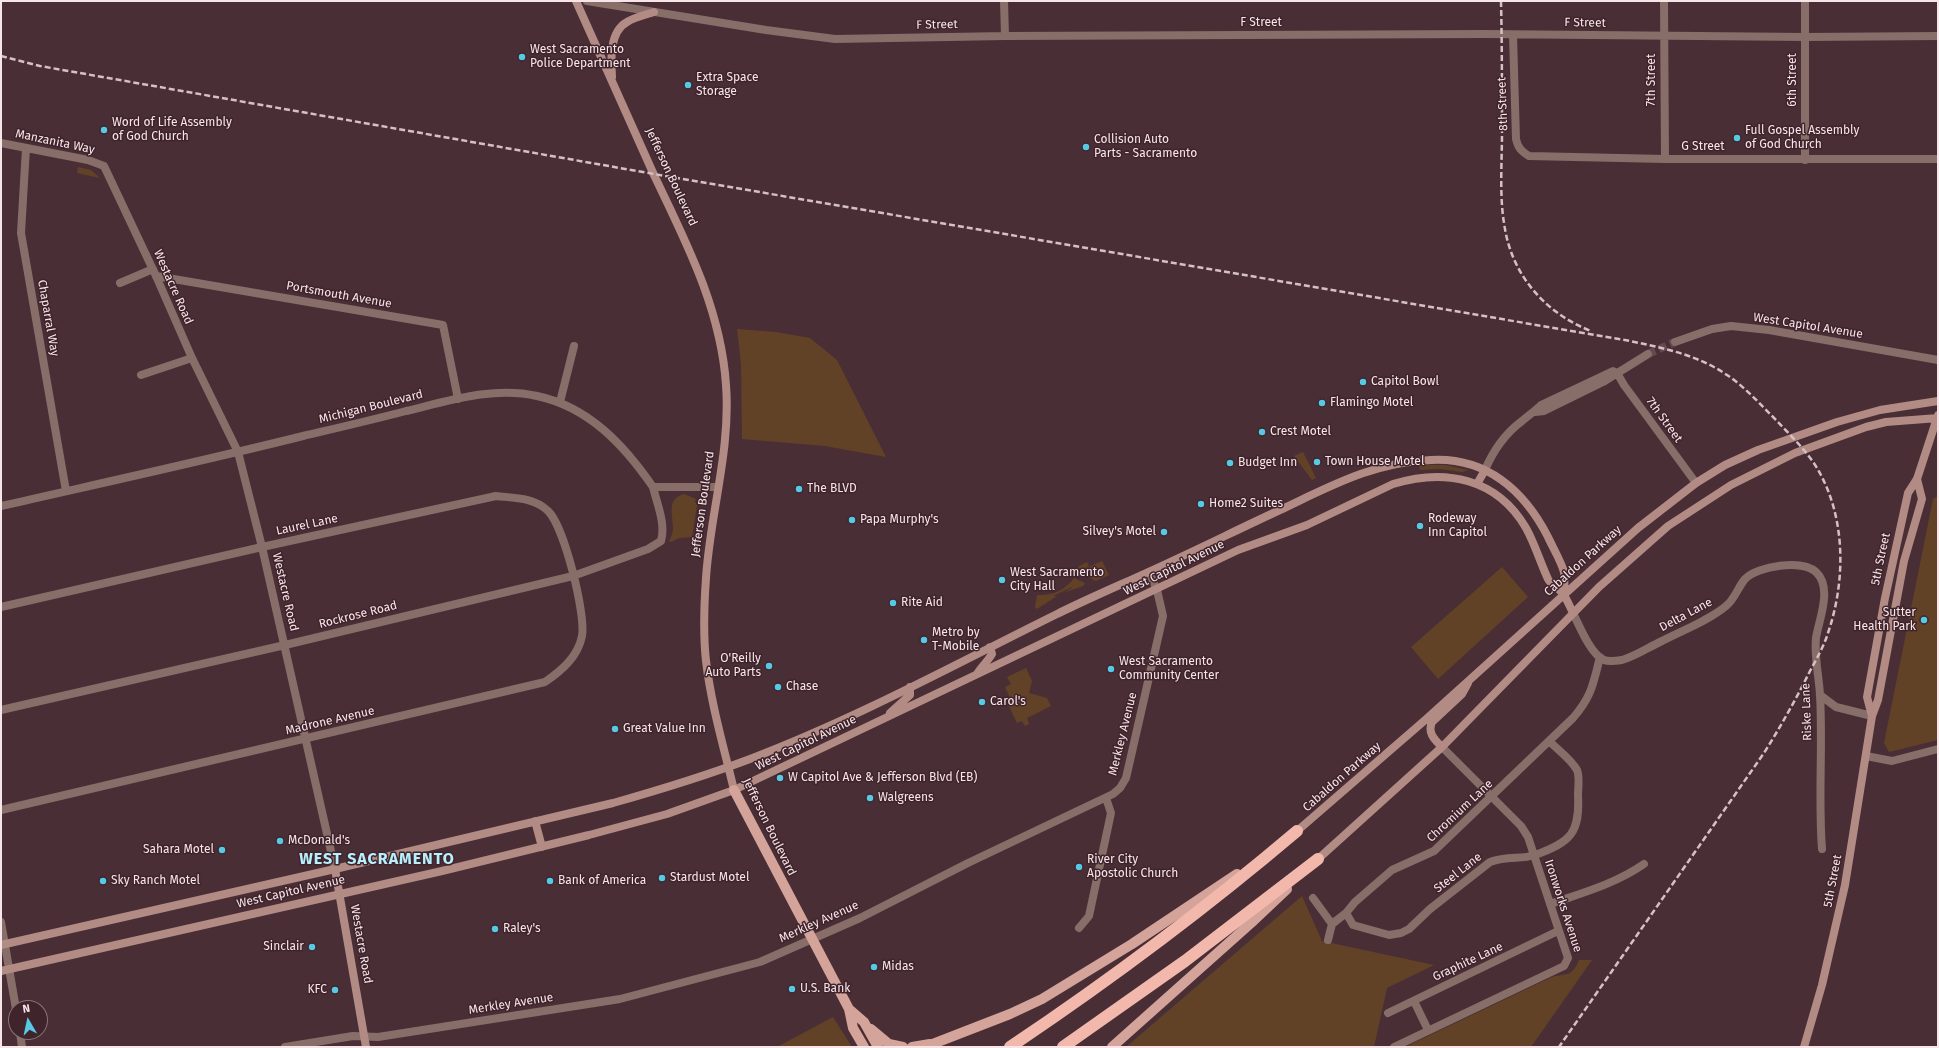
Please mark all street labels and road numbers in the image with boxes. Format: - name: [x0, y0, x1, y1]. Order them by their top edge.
- street label: F Street: [1564, 15, 1606, 31]
- street label: F Street: [1240, 16, 1282, 30]
- street label: F Street: [916, 17, 958, 33]
- street label: 6th Street: [1786, 53, 1800, 107]
- street label: 7th Street: [1645, 54, 1659, 106]
- street label: 8th Street: [1495, 77, 1511, 131]
- street label: Jefferson Boulevard: [642, 126, 700, 228]
- street label: Manzanita Way: [14, 127, 96, 157]
- street label: G Street: [1681, 140, 1725, 154]
- street label: Westacre Road: [150, 247, 196, 327]
- street label: Chaparral Way: [34, 279, 62, 357]
- street label: Portsmouth Avenue: [285, 279, 393, 311]
- street label: West Capitol Avenue: [1752, 310, 1864, 342]
- street label: Michigan Boulevard: [318, 387, 424, 427]
- street label: 7th Street: [1643, 395, 1685, 445]
- street label: Jefferson Boulevard: [688, 450, 718, 558]
- street label: Laurel Lane: [275, 511, 339, 539]
- street label: Cabaldon Parkway: [1541, 523, 1625, 599]
- street label: 5th Street: [1868, 532, 1894, 586]
- street label: West Capitol Avenue: [1121, 537, 1227, 599]
- street label: Westacre Road: [269, 551, 301, 633]
- street label: Delta Lane: [1657, 595, 1715, 635]
- street label: Rockrose Road: [317, 598, 399, 632]
- street label: Riske Lane: [1799, 683, 1815, 741]
- street label: Merkley Avenue: [1106, 691, 1140, 777]
- street label: Madrone Avenue: [284, 704, 376, 738]
- street label: West Capitol Avenue: [753, 712, 859, 774]
- street label: Cabaldon Parkway: [1300, 739, 1384, 815]
- street label: Jefferson Boulevard: [739, 776, 799, 878]
- street label: Chromium Lane: [1424, 777, 1496, 845]
- street label: Steel Lane: [1431, 850, 1485, 896]
- street label: 5th Street: [1821, 854, 1845, 908]
- street label: Ironworks Avenue: [1541, 858, 1585, 954]
- street label: West Capitol Avenue: [235, 873, 347, 911]
- street label: Merkley Avenue: [777, 898, 861, 946]
- street label: Westacre Road: [347, 903, 375, 985]
- street label: Graphite Lane: [1431, 939, 1505, 985]
- street label: Merkley Avenue: [468, 990, 554, 1018]

